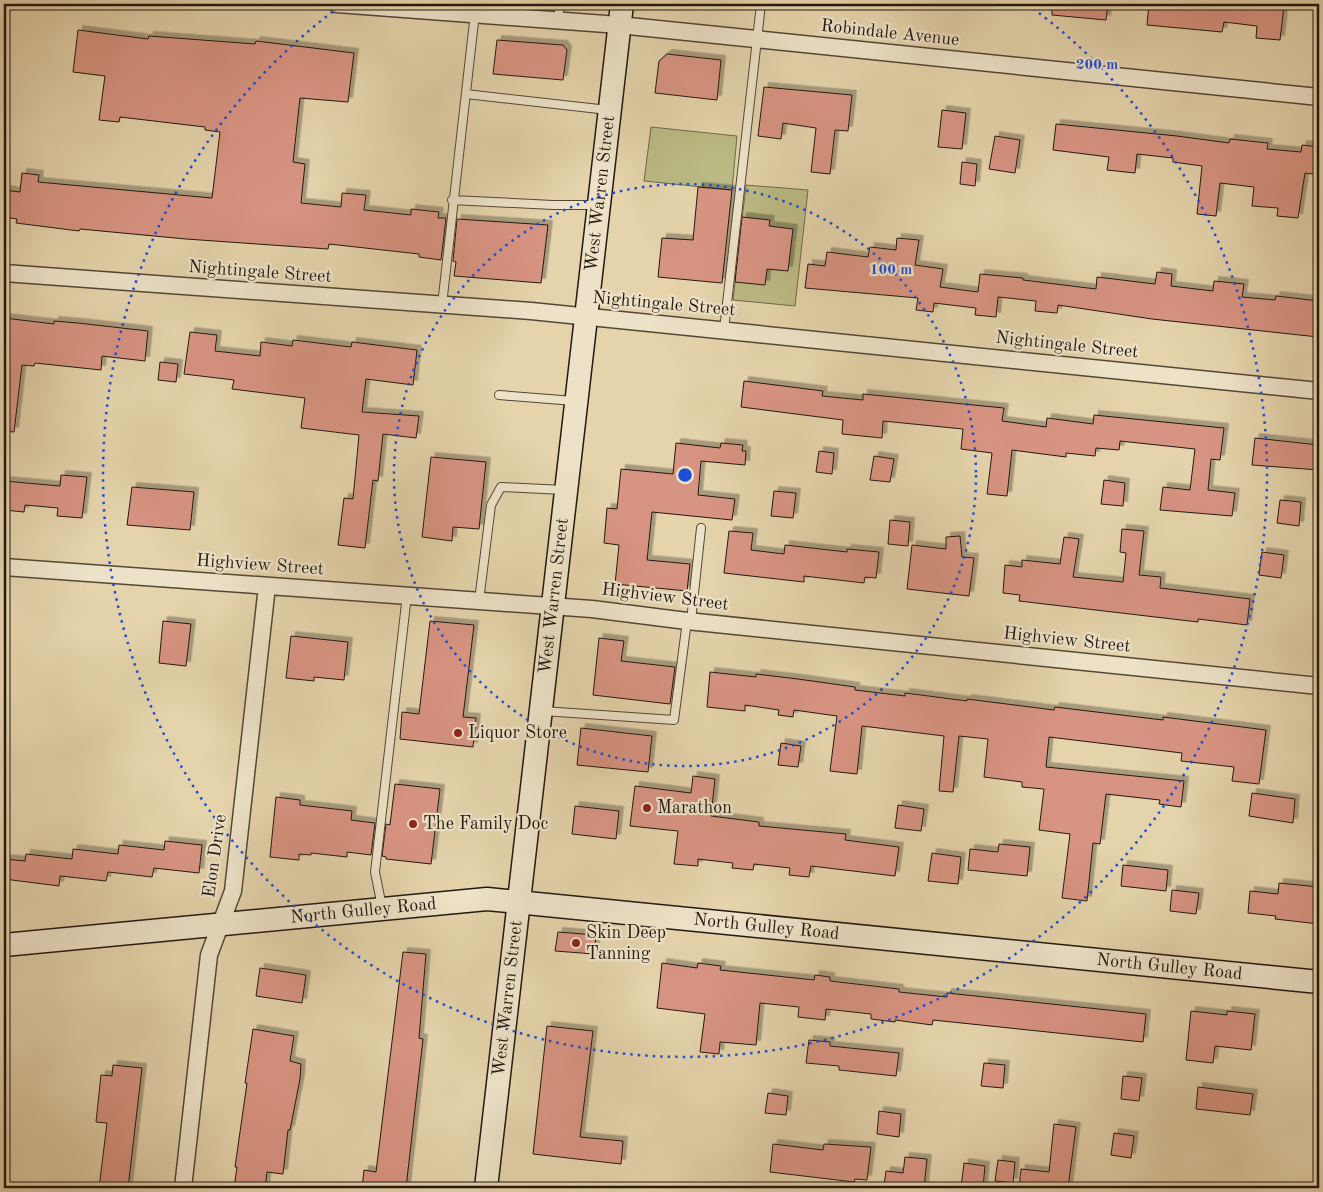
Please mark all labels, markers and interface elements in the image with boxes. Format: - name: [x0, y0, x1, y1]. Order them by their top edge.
- street label: Robindale Avenue: [820, 17, 960, 49]
- text: 200 m: [1076, 58, 1118, 73]
- street label: West Warren Street: [582, 114, 618, 273]
- street label: Nightingale Street: [188, 258, 332, 286]
- text: 100 m: [870, 263, 912, 278]
- street label: Nightingale Street: [592, 289, 736, 319]
- street label: Nightingale Street: [995, 329, 1139, 361]
- centre of rings: [676, 466, 694, 484]
- street label: West Warren Street: [536, 517, 572, 675]
- street label: Highview Street: [196, 552, 324, 578]
- street label: Highview Street: [600, 580, 730, 614]
- street label: Highview Street: [1002, 624, 1132, 656]
- place label: Liquor Store: [468, 724, 567, 742]
- marker: Liquor Store: [452, 727, 464, 739]
- place label: Marathon: [657, 799, 732, 817]
- marker: Marathon: [641, 802, 653, 814]
- street label: Elon Drive: [200, 813, 230, 899]
- place label: The Family Doc: [423, 815, 548, 833]
- marker: The Family Doc: [407, 818, 419, 830]
- street label: North Gulley Road: [289, 895, 437, 927]
- street label: North Gulley Road: [693, 911, 840, 943]
- street label: West Warren Street: [490, 919, 526, 1077]
- place label: Skin Deep Tanning: [586, 924, 666, 963]
- marker: Skin Deep Tanning: [570, 937, 582, 949]
- street label: North Gulley Road: [1096, 951, 1243, 983]

